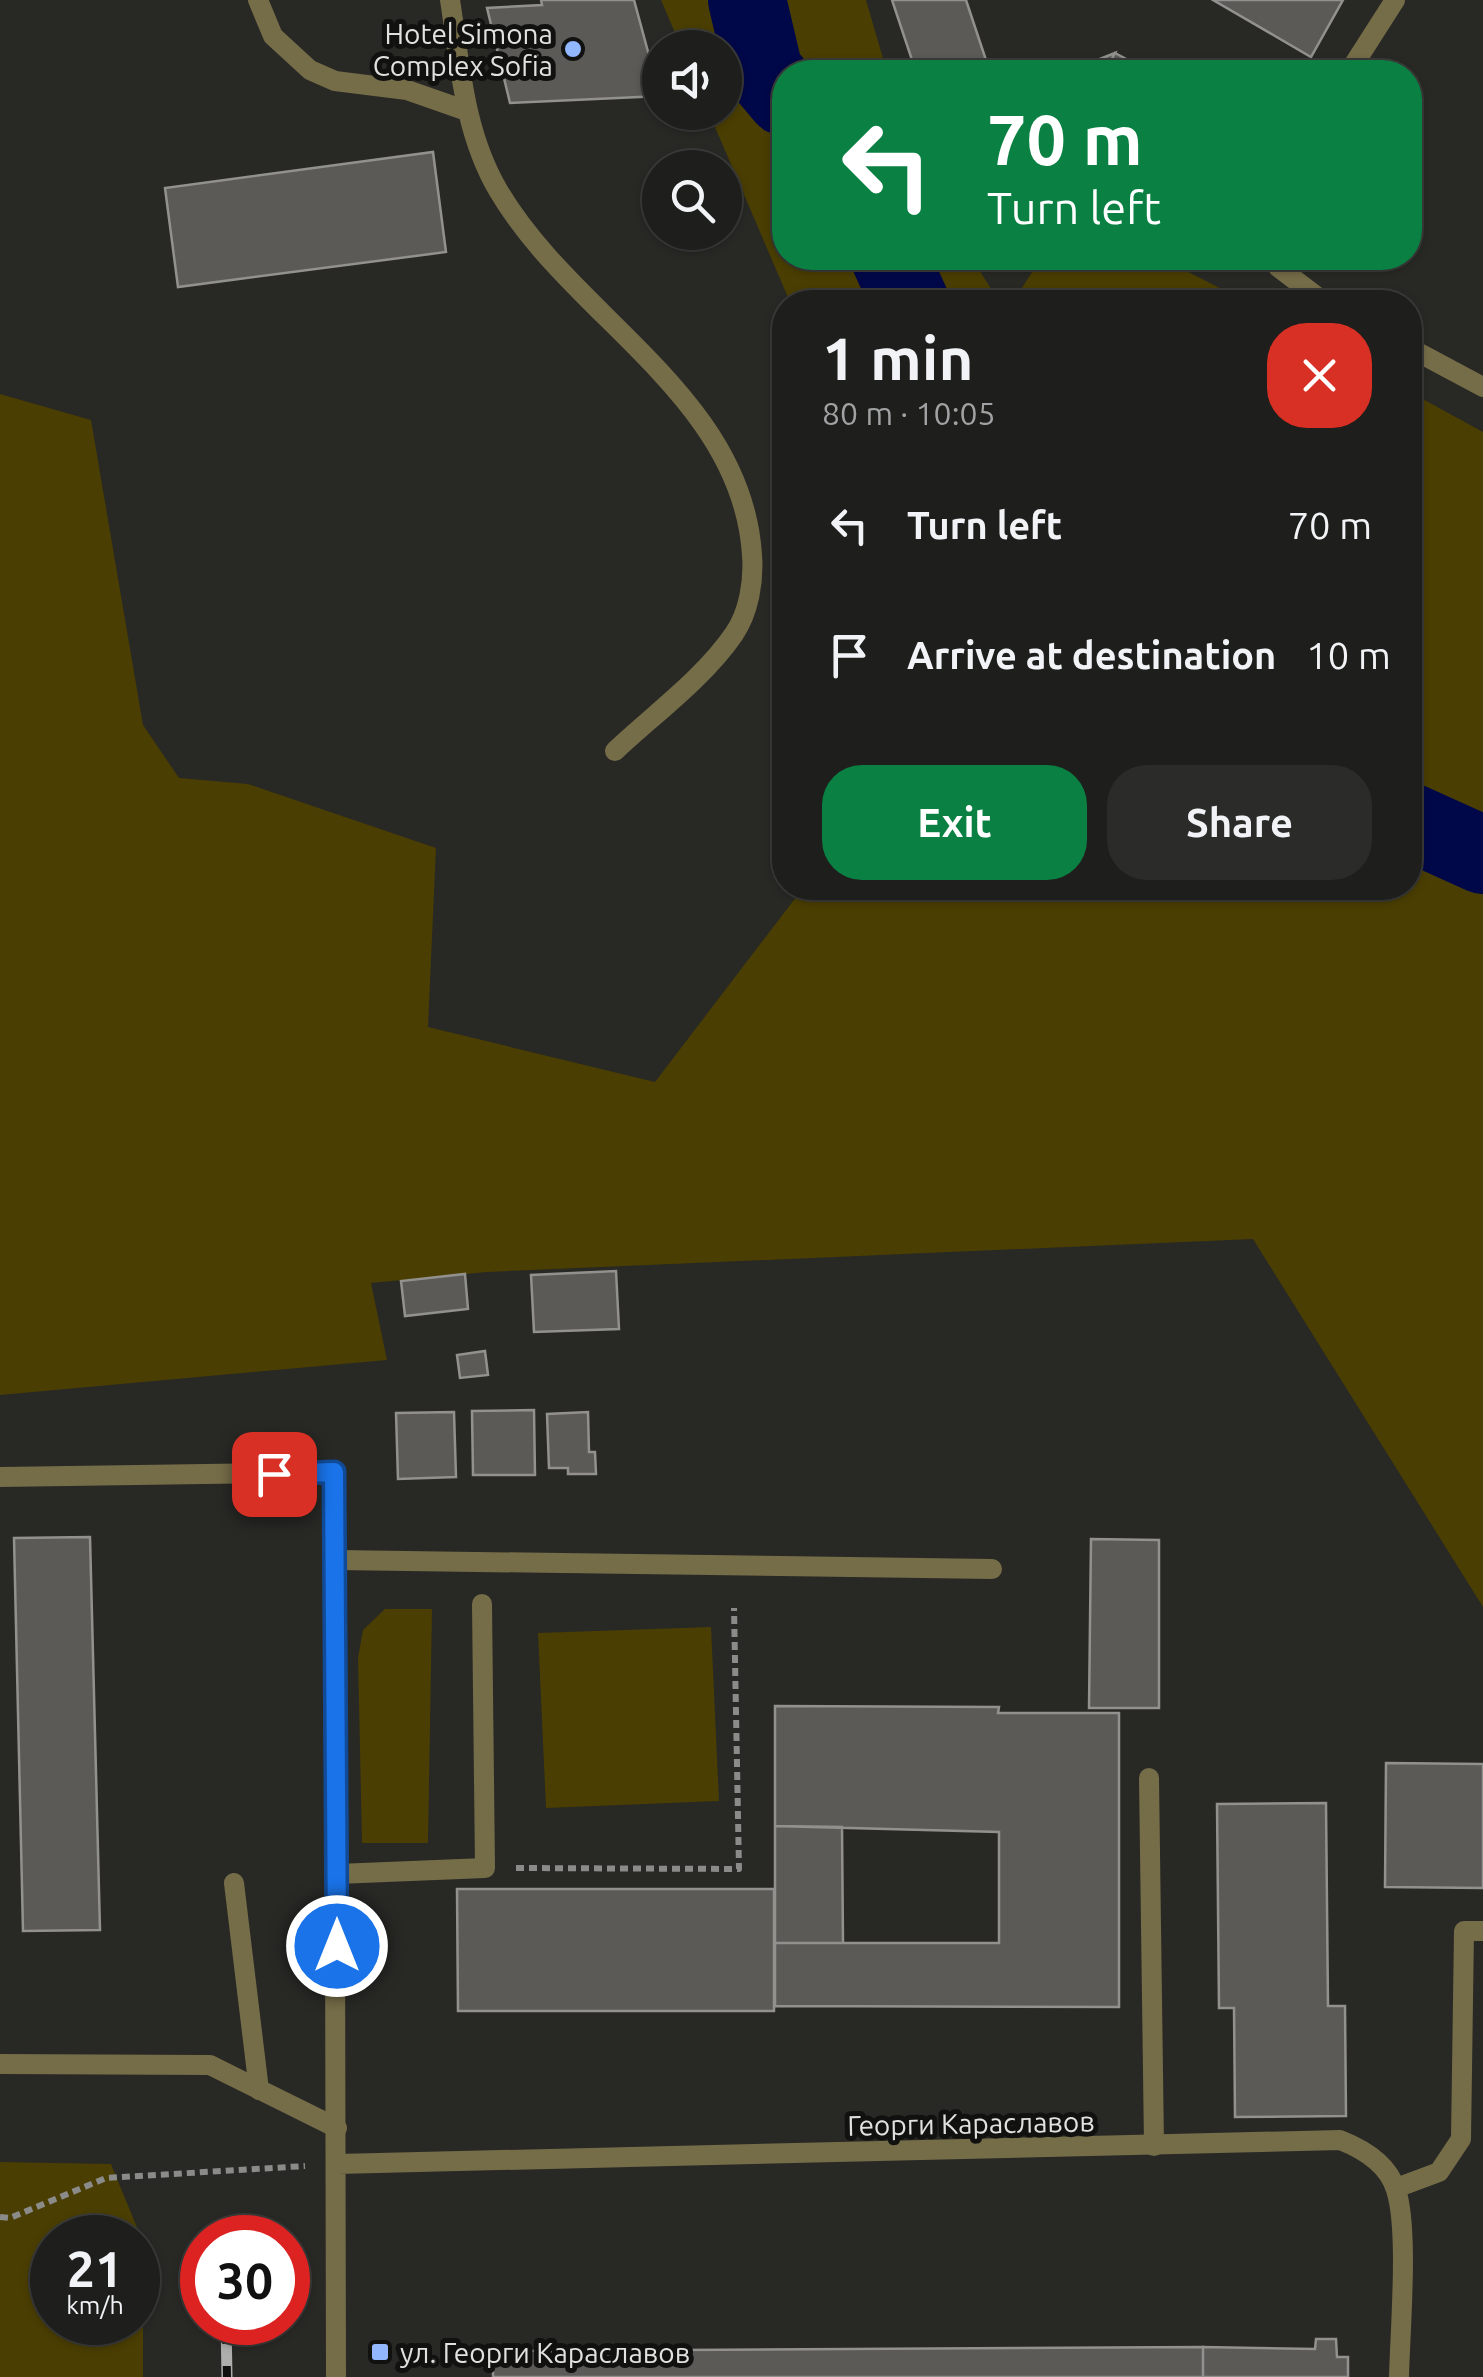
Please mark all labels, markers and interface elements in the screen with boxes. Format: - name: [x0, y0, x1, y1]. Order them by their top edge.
- place label: Hotel Simona Complex Sofia: [373, 18, 553, 81]
- map controls: [642, 30, 742, 250]
- button: sound: [642, 30, 742, 130]
- marker: Hotel Simona Complex Sofia: [562, 38, 584, 60]
- icon: left: [822, 100, 952, 230]
- text: 70 m: [987, 100, 1143, 178]
- button: search: [642, 150, 742, 250]
- text: Turn left: [987, 182, 1161, 233]
- button: close: [1267, 323, 1372, 428]
- text: 1 min: [822, 324, 974, 391]
- text: 80 m · 10:05: [822, 395, 996, 431]
- icon: left: [822, 498, 877, 553]
- text: Turn left: [907, 504, 1062, 546]
- text: 70 m: [1288, 504, 1372, 546]
- icon: arrive: [822, 628, 877, 683]
- text: Arrive at destination: [907, 634, 1276, 676]
- text: 10 m: [1306, 634, 1391, 676]
- button: Exit: [822, 765, 1087, 880]
- button: Share: [1107, 765, 1372, 880]
- pin: [232, 1432, 317, 1517]
- icon: arrive: [247, 1447, 302, 1502]
- position arrow: [285, 1894, 389, 1998]
- street label: Георги Караславов: [847, 2105, 1095, 2141]
- speed limit sign: 30: [180, 2215, 310, 2345]
- text: 21: [67, 2240, 123, 2296]
- text: km/h: [66, 2291, 124, 2319]
- place label: ул. Георги Караславов: [400, 2337, 690, 2368]
- marker: ул. Георги Караславов: [369, 2341, 391, 2363]

